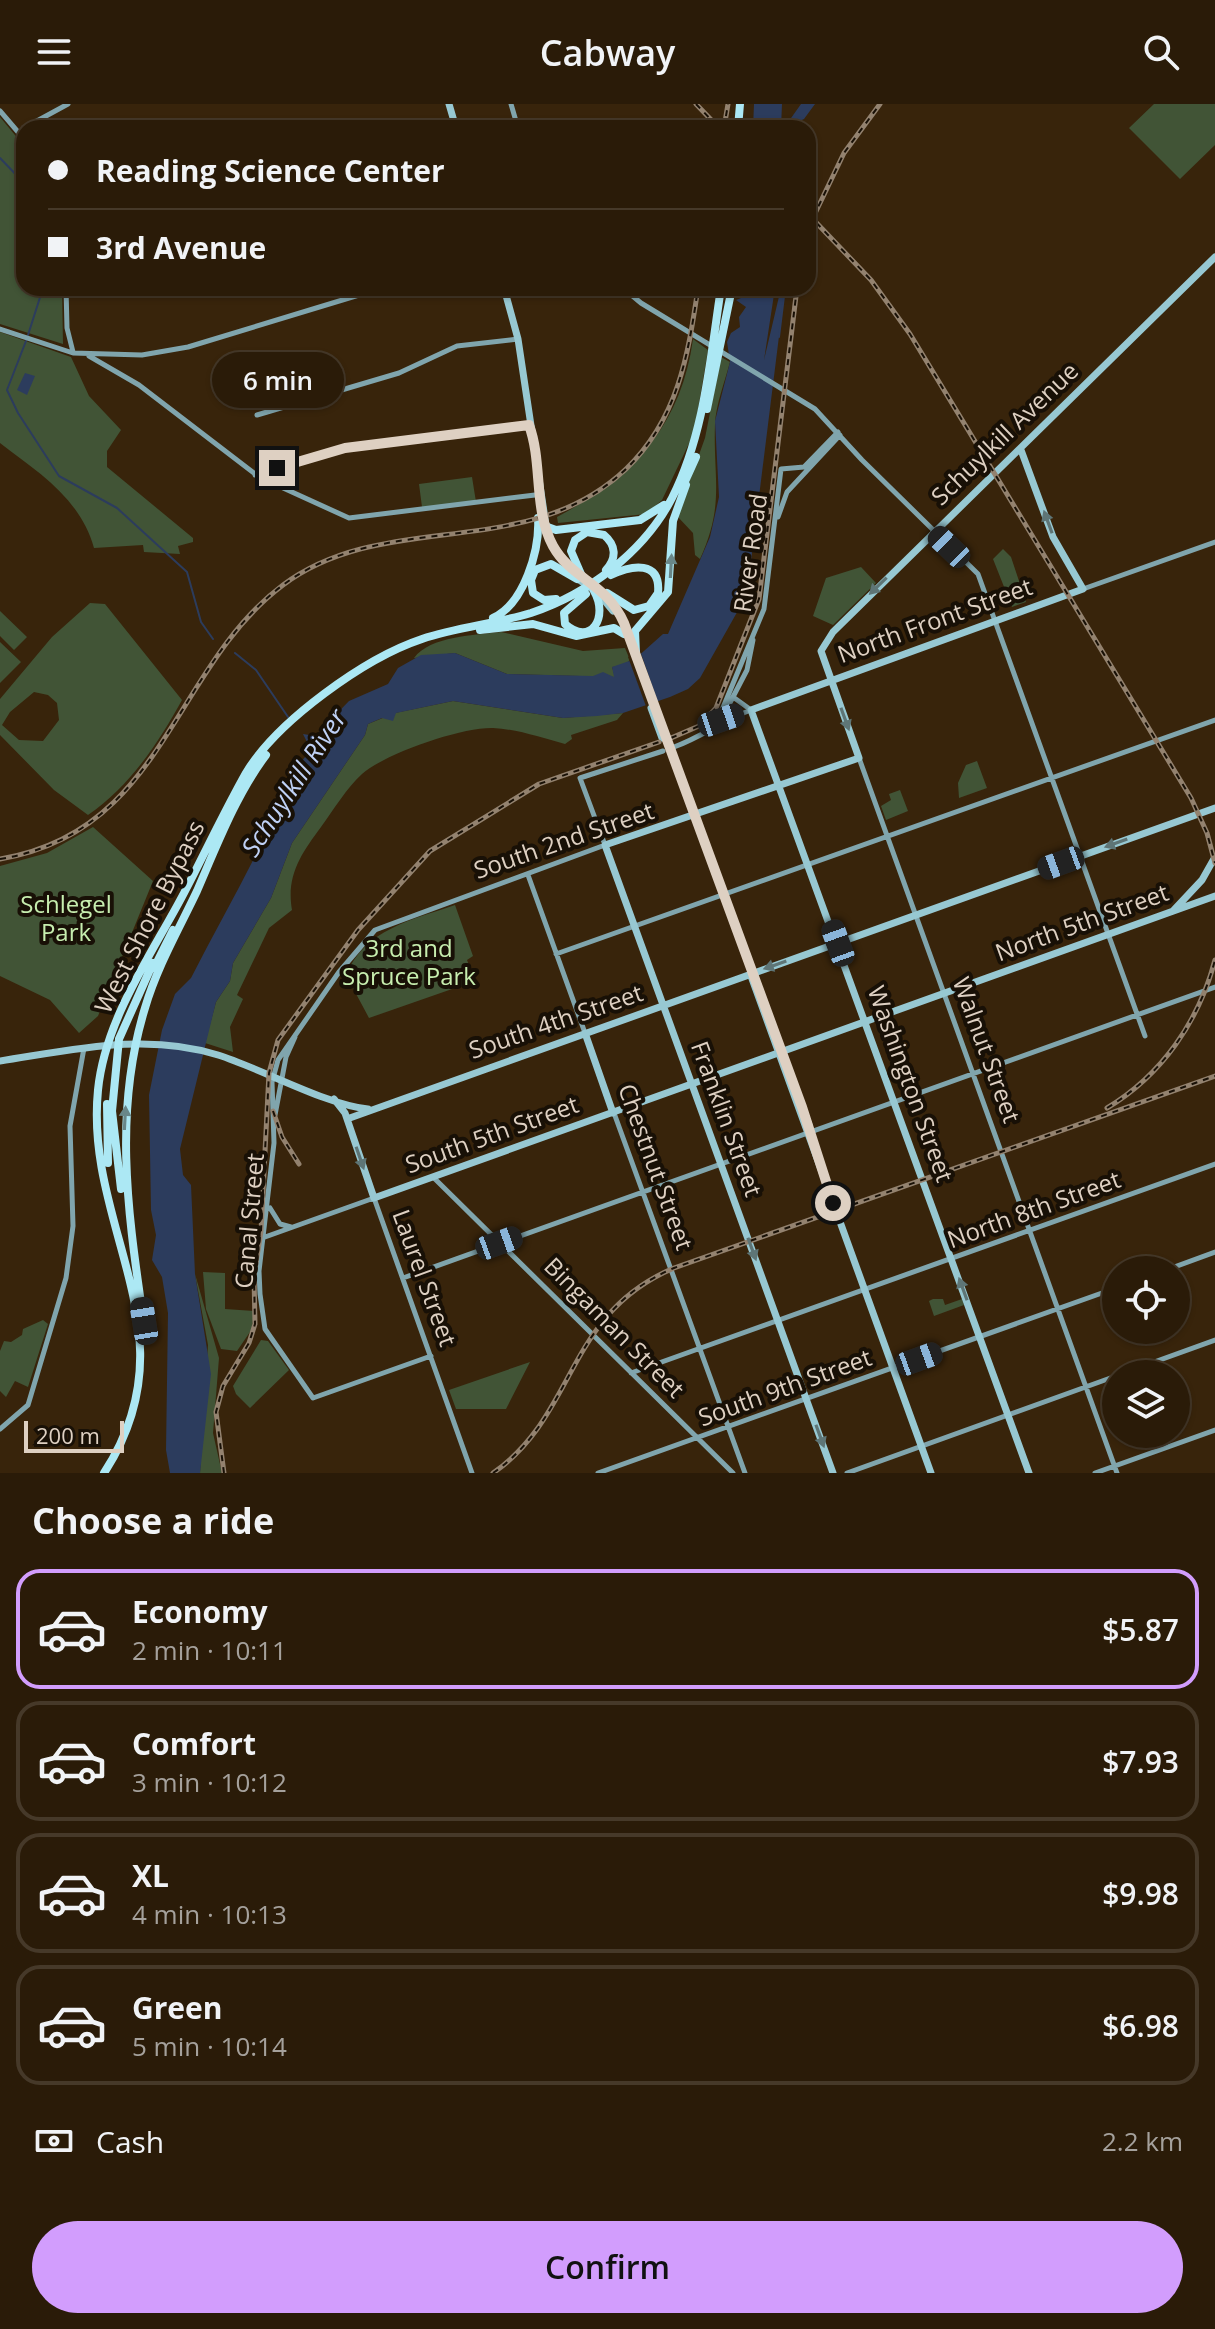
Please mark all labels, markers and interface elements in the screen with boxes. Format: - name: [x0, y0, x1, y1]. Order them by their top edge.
- text: Cabway: [540, 28, 675, 77]
- icon: menu: [32, 30, 76, 74]
- icon: search: [1139, 30, 1183, 74]
- text: Reading Science Center: [96, 150, 445, 191]
- text: 3rd Avenue: [96, 227, 266, 268]
- callout: 6 min: [211, 352, 343, 408]
- street label: Schuylkill Avenue: [923, 354, 1085, 512]
- text: 6 min: [243, 362, 313, 398]
- route end: [259, 450, 295, 486]
- street label: River Road: [725, 491, 774, 614]
- one-way arrow: [1041, 510, 1053, 534]
- car: [923, 522, 975, 572]
- one-way arrow: [664, 553, 677, 578]
- street label: North Front Street: [833, 569, 1036, 670]
- one-way arrow: [869, 576, 888, 595]
- water label: Schuylkill River: [232, 700, 355, 863]
- car: [694, 701, 748, 739]
- one-way arrow: [839, 707, 851, 731]
- street label: South 2nd Street: [469, 793, 658, 886]
- street label: West Shore Bypass: [86, 814, 212, 1018]
- one-way arrow: [1104, 837, 1128, 850]
- car: [1034, 844, 1088, 882]
- street label: North 5th Street: [990, 875, 1173, 968]
- park label: Schlegel Park: [20, 887, 112, 948]
- car: [819, 916, 857, 970]
- park label: 3rd and Spruce Park: [342, 931, 476, 992]
- one-way arrow: [763, 960, 787, 972]
- street label: Walnut Street: [946, 972, 1029, 1127]
- street label: South 4th Street: [464, 975, 647, 1066]
- street label: Washington Street: [861, 981, 962, 1186]
- street label: Franklin Street: [684, 1036, 771, 1201]
- street label: Chestnut Street: [611, 1079, 702, 1254]
- street label: South 5th Street: [400, 1087, 583, 1180]
- one-way arrow: [118, 1105, 131, 1130]
- one-way arrow: [355, 1147, 367, 1171]
- street label: Canal Street: [226, 1152, 271, 1290]
- street label: North 8th Street: [942, 1162, 1125, 1255]
- route start: [815, 1185, 851, 1221]
- street label: Laurel Street: [385, 1205, 465, 1350]
- car: [472, 1224, 526, 1262]
- one-way arrow: [747, 1237, 759, 1261]
- street label: Bingaman Street: [538, 1249, 693, 1404]
- map controls: [1102, 1256, 1190, 1448]
- button: locate: [1102, 1256, 1190, 1344]
- one-way arrow: [956, 1277, 968, 1301]
- car: [128, 1295, 160, 1347]
- street label: South 9th Street: [693, 1340, 876, 1433]
- car: [892, 1340, 946, 1378]
- button: layers: [1102, 1360, 1190, 1448]
- scale bar: [24, 1417, 124, 1453]
- text: 200 m: [36, 1420, 100, 1450]
- one-way arrow: [814, 1424, 827, 1448]
- text: Choose a ride: [32, 1496, 274, 1545]
- text: Economy: [132, 1591, 268, 1632]
- icon: car: [36, 1593, 108, 1665]
- text: $5.87: [1102, 1609, 1179, 1650]
- text: 2 min · 10:11: [132, 1632, 287, 1668]
- text: Comfort: [132, 1723, 256, 1764]
- icon: car: [36, 1725, 108, 1797]
- text: $7.93: [1102, 1741, 1179, 1782]
- text: 3 min · 10:12: [132, 1764, 287, 1800]
- text: XL: [132, 1855, 169, 1896]
- icon: car: [36, 1857, 108, 1929]
- text: $9.98: [1102, 1873, 1179, 1914]
- text: 4 min · 10:13: [132, 1896, 287, 1932]
- text: Green: [132, 1987, 223, 2028]
- icon: car: [36, 1989, 108, 2061]
- text: $6.98: [1102, 2005, 1179, 2046]
- text: 5 min · 10:14: [132, 2028, 287, 2064]
- icon: cash: [32, 2119, 76, 2163]
- text: Cash: [96, 2121, 164, 2162]
- text: 2.2 km: [1102, 2123, 1183, 2159]
- button: Confirm: [32, 2221, 1183, 2313]

